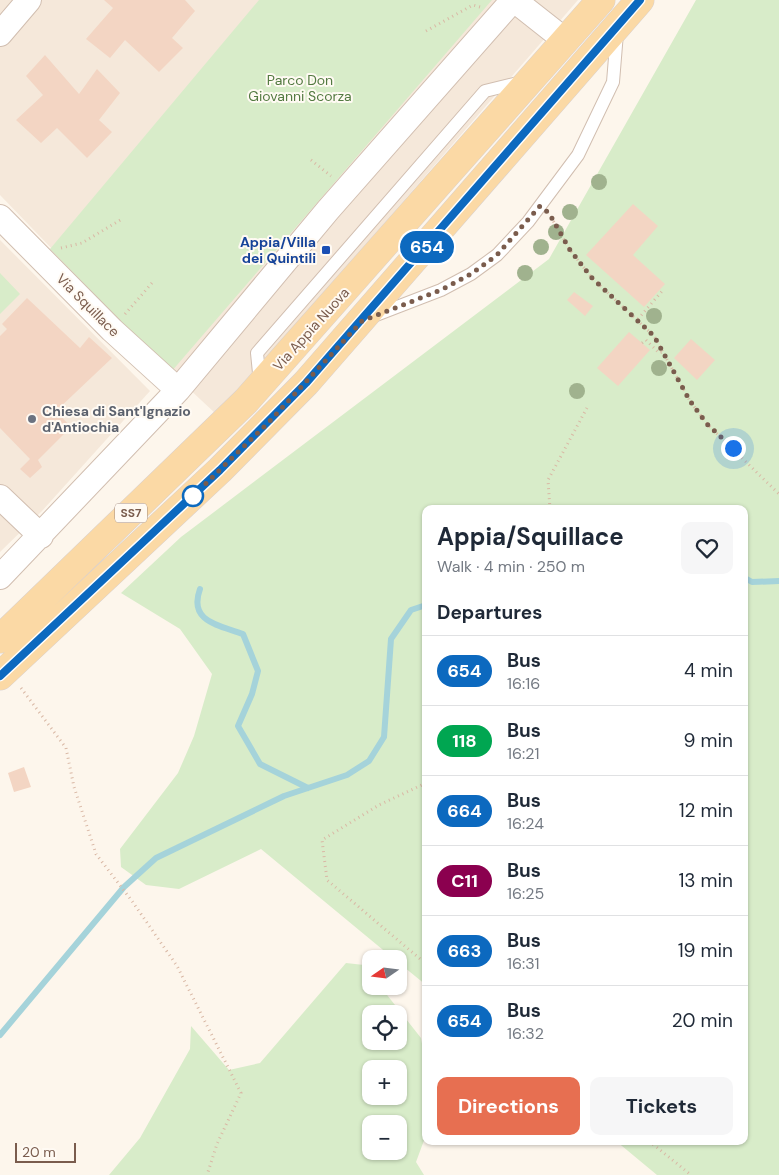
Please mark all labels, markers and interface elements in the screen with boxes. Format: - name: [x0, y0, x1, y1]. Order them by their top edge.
- park label: Parco Don Giovanni Scorza: [248, 71, 352, 105]
- line badge: 654: [398, 231, 456, 263]
- place label: Appia/Villa dei Quintili: [240, 233, 316, 267]
- text: 654: [410, 235, 444, 259]
- marker: Appia/Villa dei Quintili: [320, 244, 332, 256]
- street label: Via Squillace: [53, 270, 123, 340]
- street label: Via Appia Nuova: [269, 284, 353, 374]
- place label: Chiesa di Sant'Ignazio d'Antiochia: [42, 402, 191, 436]
- marker: Chiesa di Sant'Ignazio d'Antiochia: [26, 413, 38, 425]
- your location: [721, 436, 746, 461]
- unlabelled marker: [182, 485, 204, 507]
- road number: SS7: [115, 503, 147, 522]
- text: Appia/Squillace: [437, 521, 624, 552]
- button: heart: [681, 522, 733, 574]
- text: Walk · 4 min · 250 m: [437, 556, 585, 577]
- text: Departures: [437, 600, 542, 625]
- text: Bus: [507, 648, 541, 673]
- text: 4 min: [684, 658, 733, 683]
- text: 654: [448, 659, 481, 683]
- text: 16:16: [507, 673, 540, 694]
- text: Bus: [507, 718, 541, 743]
- text: 9 min: [684, 728, 733, 753]
- text: 118: [452, 729, 477, 753]
- text: 16:21: [507, 743, 539, 764]
- text: Bus: [507, 788, 541, 813]
- text: 12 min: [679, 798, 733, 823]
- text: 664: [447, 799, 482, 823]
- text: 16:24: [507, 813, 544, 834]
- text: Bus: [507, 858, 541, 883]
- text: 13 min: [678, 868, 733, 893]
- text: C11: [451, 869, 478, 893]
- text: 16:25: [507, 883, 544, 904]
- text: Bus: [507, 928, 541, 953]
- text: 19 min: [678, 938, 733, 963]
- text: 663: [448, 939, 481, 963]
- north arrow: [362, 950, 408, 995]
- map controls: [362, 950, 407, 1160]
- text: 16:31: [507, 953, 539, 974]
- text: Bus: [507, 998, 541, 1023]
- button: locate: [362, 1005, 407, 1050]
- text: 20 min: [672, 1008, 733, 1033]
- text: 654: [448, 1009, 481, 1033]
- text: 16:32: [507, 1023, 544, 1044]
- button: +: [362, 1060, 407, 1105]
- button: Directions: [437, 1077, 580, 1135]
- button: Tickets: [590, 1077, 733, 1135]
- button: −: [362, 1115, 407, 1160]
- scale bar: [15, 1140, 76, 1163]
- text: 20 m: [22, 1143, 56, 1161]

